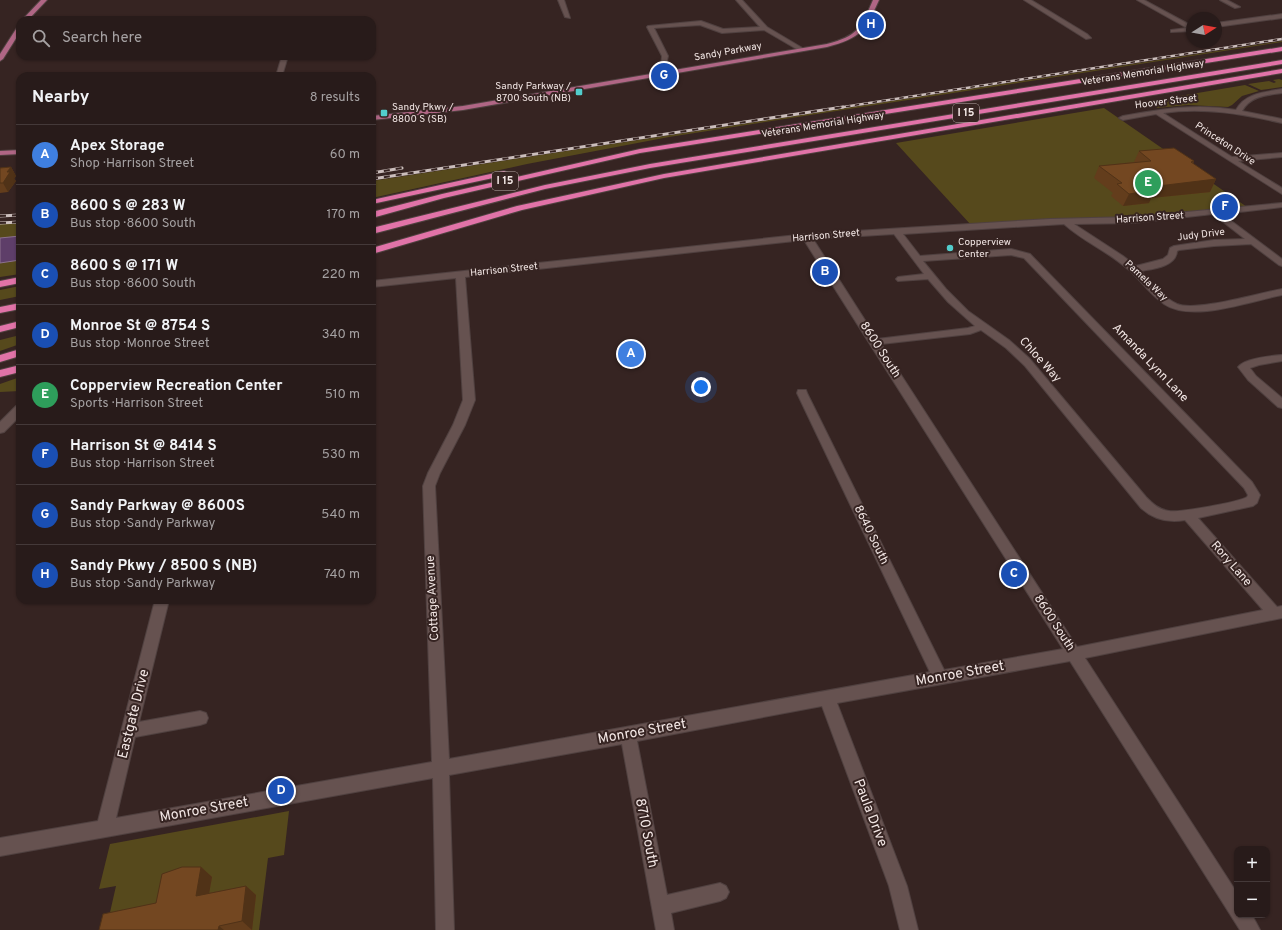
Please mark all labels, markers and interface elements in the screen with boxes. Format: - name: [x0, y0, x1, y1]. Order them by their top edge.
- pin: H: [858, 10, 884, 40]
- north arrow: [1186, 12, 1222, 48]
- search box: [16, 16, 376, 60]
- icon: search: [30, 27, 52, 49]
- text: Search here: [62, 29, 142, 48]
- street label: Sandy Parkway: [693, 40, 763, 64]
- street label: Veterans Memorial Highway: [1081, 57, 1205, 89]
- pin: G: [651, 61, 677, 91]
- place label: Sandy Parkway / 8700 South (NB): [495, 80, 571, 105]
- text: Nearby: [32, 87, 89, 109]
- marker: Sandy Parkway / 8700 South (NB): [574, 87, 584, 97]
- text: 8 results: [310, 90, 360, 106]
- street label: Hoover Street: [1134, 92, 1198, 112]
- place label: Sandy Pkwy / 8800 S (SB): [392, 101, 454, 126]
- road number: I 15: [953, 104, 979, 122]
- marker: Sandy Pkwy / 8800 S (SB): [379, 108, 389, 118]
- street label: Veterans Memorial Highway: [761, 109, 885, 141]
- street label: Princeton Drive: [1192, 120, 1258, 168]
- text: Apex Storage: [70, 137, 165, 156]
- text: A: [40, 147, 50, 163]
- text: 60 m: [330, 147, 360, 163]
- text: Shop · Harrison Street: [70, 156, 194, 172]
- pin: E: [1135, 168, 1161, 198]
- road number: I 15: [492, 172, 518, 190]
- pin: F: [1212, 192, 1238, 222]
- text: 8600 S @ 283 W: [70, 197, 185, 216]
- text: B: [41, 207, 49, 223]
- text: 170 m: [326, 207, 360, 223]
- street label: Harrison Street: [1116, 209, 1185, 227]
- text: Bus stop · 8600 South: [70, 216, 196, 232]
- street label: Judy Drive: [1176, 226, 1226, 244]
- street label: Harrison Street: [792, 227, 861, 245]
- place label: Copperview Center: [958, 236, 1011, 261]
- marker: Copperview Center: [945, 243, 955, 253]
- text: 8600 S @ 171 W: [70, 257, 178, 276]
- pin: B: [812, 257, 838, 287]
- street label: Pamela Way: [1122, 258, 1170, 304]
- street label: Harrison Street: [470, 260, 539, 280]
- text: C: [41, 267, 49, 283]
- text: 220 m: [322, 267, 360, 283]
- text: Bus stop · 8600 South: [70, 276, 196, 292]
- text: Monroe St @ 8754 S: [70, 317, 210, 336]
- street label: 8600 South: [856, 319, 904, 381]
- street label: Amanda Lynn Lane: [1108, 320, 1192, 406]
- text: D: [40, 327, 50, 343]
- text: 340 m: [322, 327, 360, 343]
- street label: Chloe Way: [1015, 334, 1065, 386]
- text: Bus stop · Monroe Street: [70, 336, 210, 352]
- pin: A: [618, 339, 644, 369]
- text: Copperview Recreation Center: [70, 377, 283, 396]
- your location: [691, 377, 711, 397]
- text: E: [41, 387, 49, 403]
- text: 510 m: [325, 387, 360, 403]
- text: Sports · Harrison Street: [70, 396, 203, 412]
- text: Harrison St @ 8414 S: [70, 437, 217, 456]
- text: F: [41, 447, 49, 463]
- text: 530 m: [322, 447, 360, 463]
- text: Bus stop · Harrison Street: [70, 456, 215, 472]
- text: Sandy Parkway @ 8600S: [70, 497, 245, 516]
- street label: 8640 South: [850, 503, 892, 567]
- text: G: [41, 507, 49, 523]
- text: 540 m: [321, 507, 360, 523]
- text: Bus stop · Sandy Parkway: [70, 516, 215, 532]
- street label: Rory Lane: [1207, 538, 1255, 590]
- street label: Cottage Avenue: [423, 555, 443, 641]
- text: Sandy Pkwy / 8500 S (NB): [70, 557, 257, 576]
- pin: C: [1001, 559, 1027, 589]
- text: H: [40, 567, 50, 583]
- text: 740 m: [324, 567, 360, 583]
- text: Bus stop · Sandy Parkway: [70, 576, 215, 592]
- street label: 8600 South: [1030, 592, 1078, 654]
- street label: Monroe Street: [914, 658, 1006, 690]
- street label: Eastgate Drive: [115, 668, 153, 760]
- street label: Monroe Street: [596, 716, 688, 748]
- pin: D: [268, 776, 294, 806]
- street label: Paula Drive: [849, 777, 891, 849]
- street label: Monroe Street: [158, 794, 250, 826]
- street label: 8710 South: [631, 797, 661, 869]
- map controls: [1234, 846, 1270, 918]
- button: +: [1234, 846, 1270, 882]
- button: −: [1234, 882, 1270, 918]

